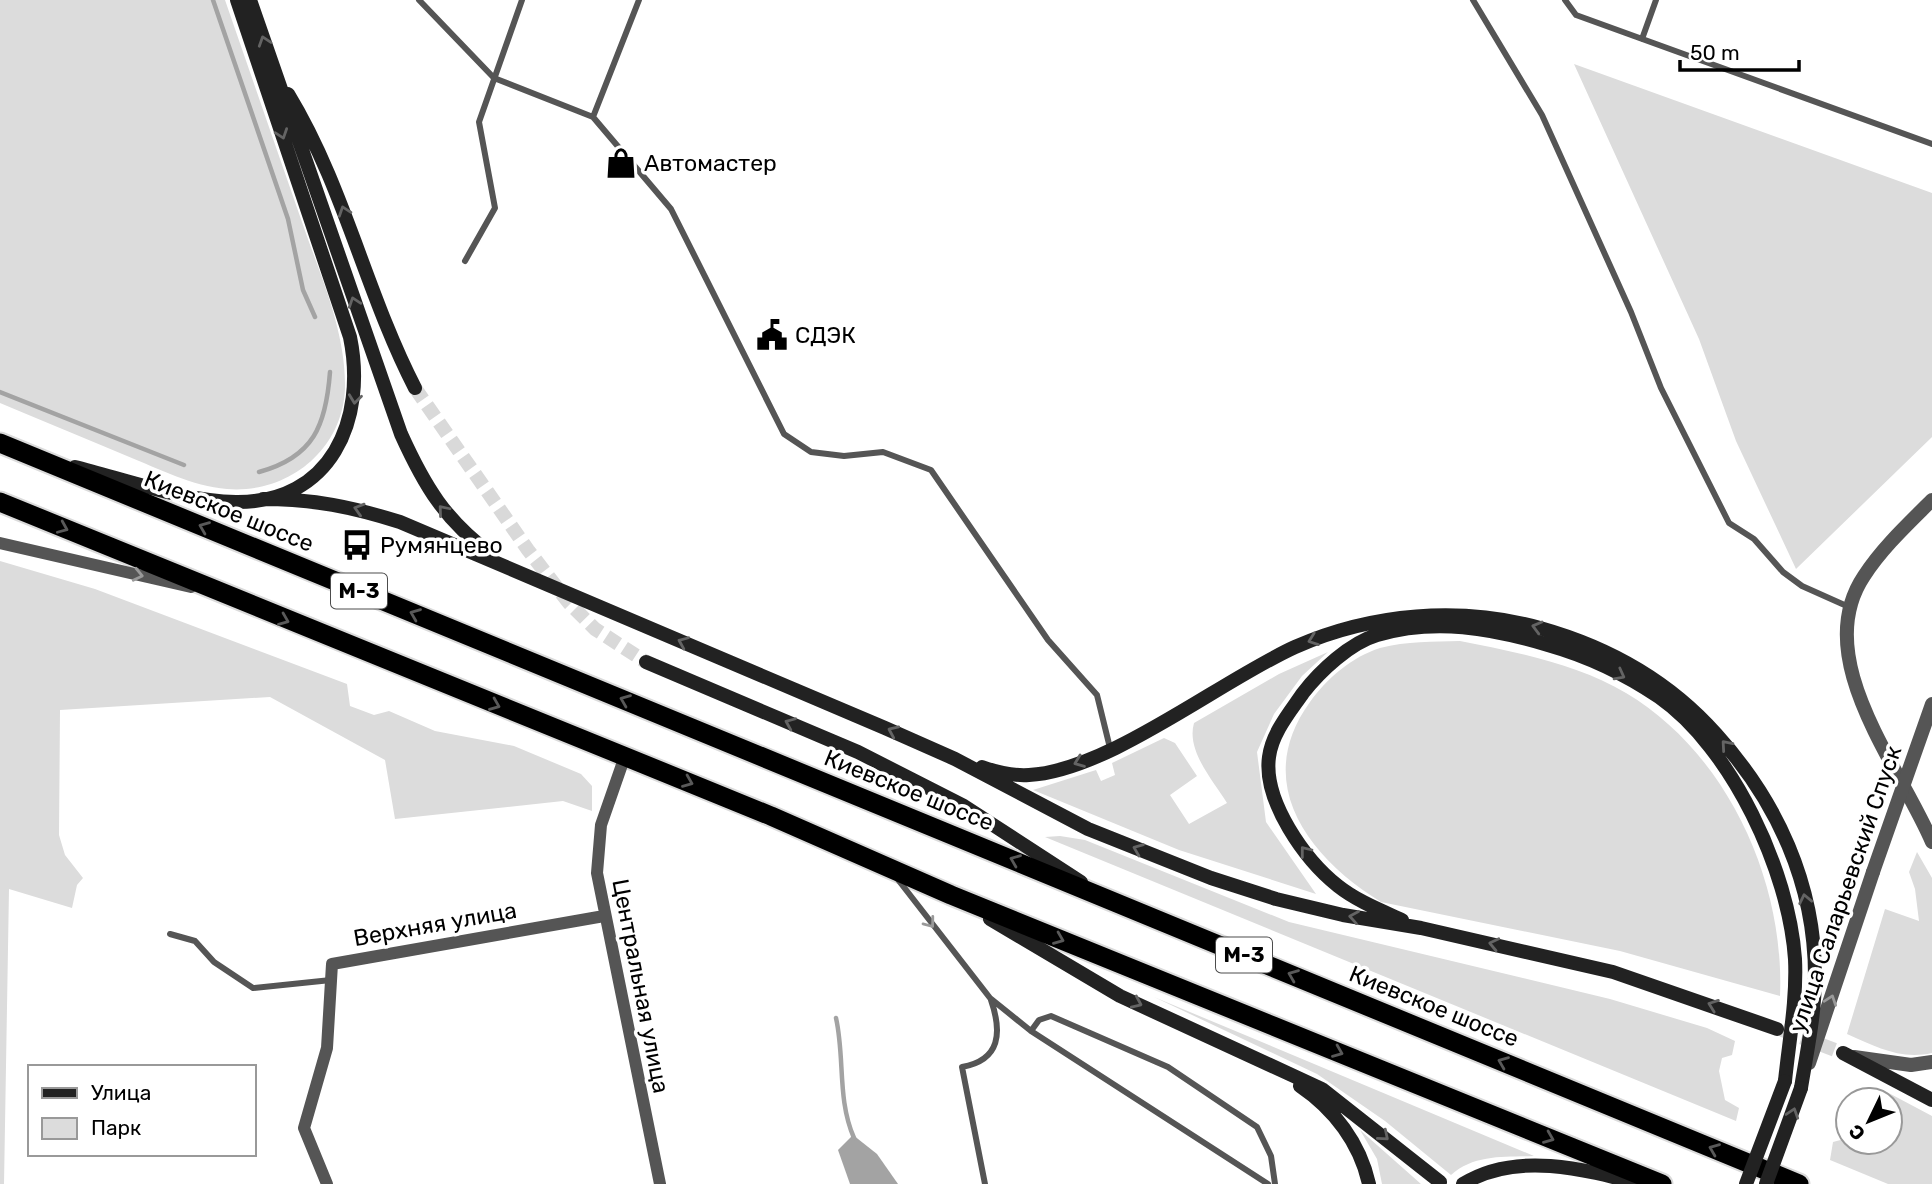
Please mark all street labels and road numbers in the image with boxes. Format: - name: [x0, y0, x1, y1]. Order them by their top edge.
- street label: Киевское шоссе: [140, 464, 318, 558]
- road number: М-3: [331, 574, 387, 608]
- street label: улица Саларьевский Спуск: [1783, 742, 1907, 1036]
- street label: Киевское шоссе: [820, 743, 998, 837]
- street label: Центральная улица: [606, 876, 676, 1096]
- street label: Верхняя улица: [351, 896, 519, 952]
- road number: М-3: [1216, 937, 1272, 972]
- street label: Киевское шоссе: [1345, 959, 1523, 1053]

